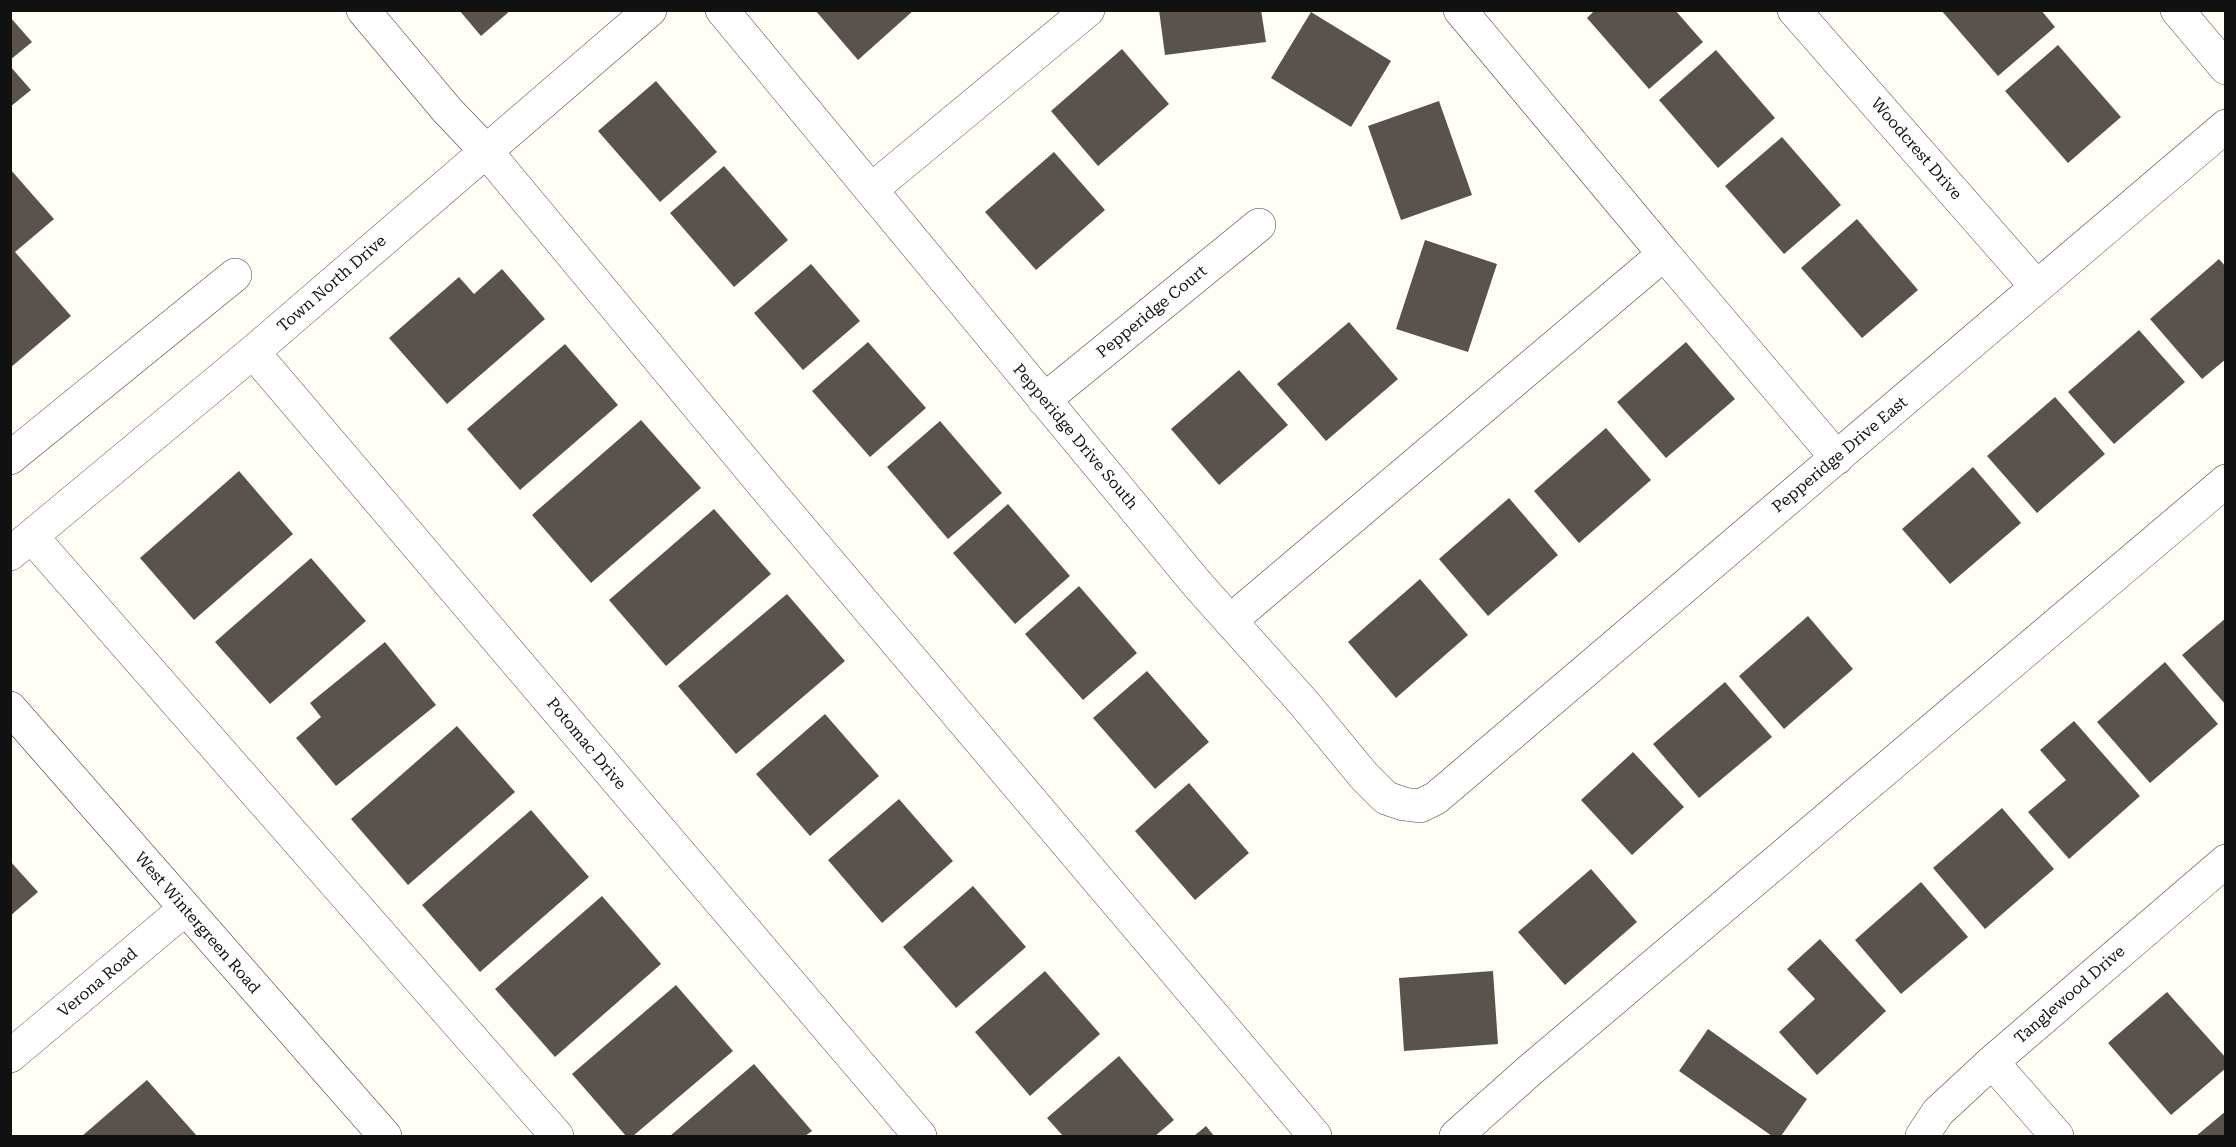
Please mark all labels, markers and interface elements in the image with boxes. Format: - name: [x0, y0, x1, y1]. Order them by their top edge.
- street label: Woodcrest Drive: [1866, 94, 1966, 204]
- street label: Town North Drive: [274, 231, 390, 337]
- street label: Pepperidge Court: [1093, 262, 1211, 362]
- street label: Pepperidge Drive South: [1008, 360, 1142, 514]
- street label: Pepperidge Drive East: [1769, 393, 1911, 517]
- street label: Potomac Drive: [542, 694, 630, 794]
- street label: West Wintergreen Road: [130, 848, 264, 998]
- street label: Tanglewood Drive: [2011, 942, 2129, 1048]
- street label: Verona Road: [54, 944, 142, 1022]

